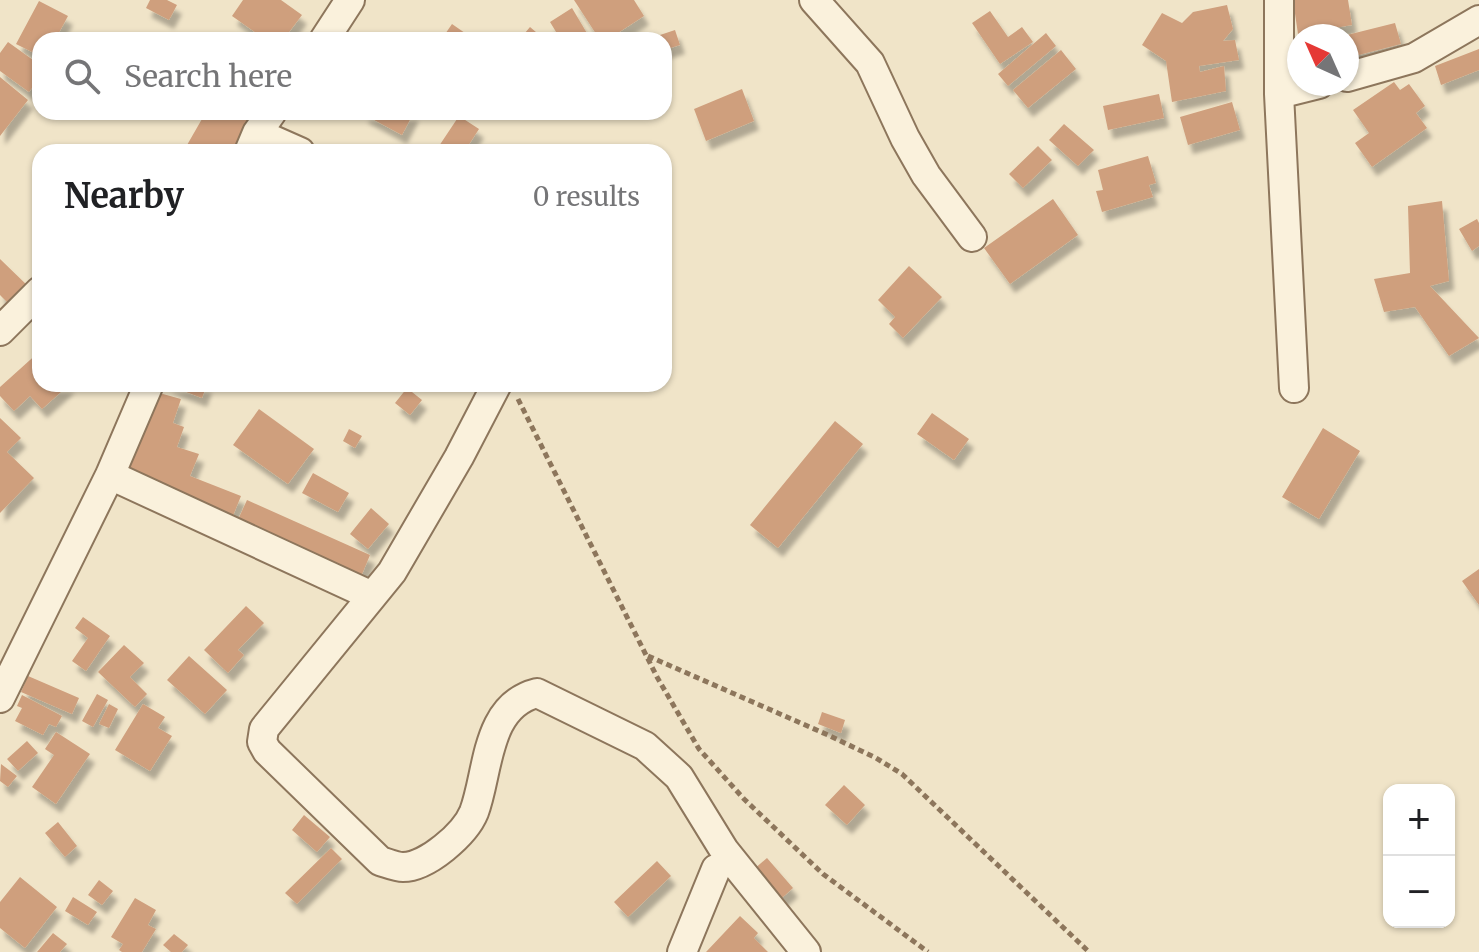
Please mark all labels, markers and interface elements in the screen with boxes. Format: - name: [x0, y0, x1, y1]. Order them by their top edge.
- north arrow: [1287, 24, 1359, 96]
- search box: [32, 32, 672, 120]
- icon: search: [60, 54, 104, 98]
- text: Search here: [124, 57, 292, 95]
- text: Nearby: [64, 175, 184, 217]
- text: 0 results: [533, 180, 640, 213]
- map controls: [1383, 784, 1455, 928]
- button: +: [1383, 784, 1455, 856]
- button: −: [1383, 856, 1455, 928]

